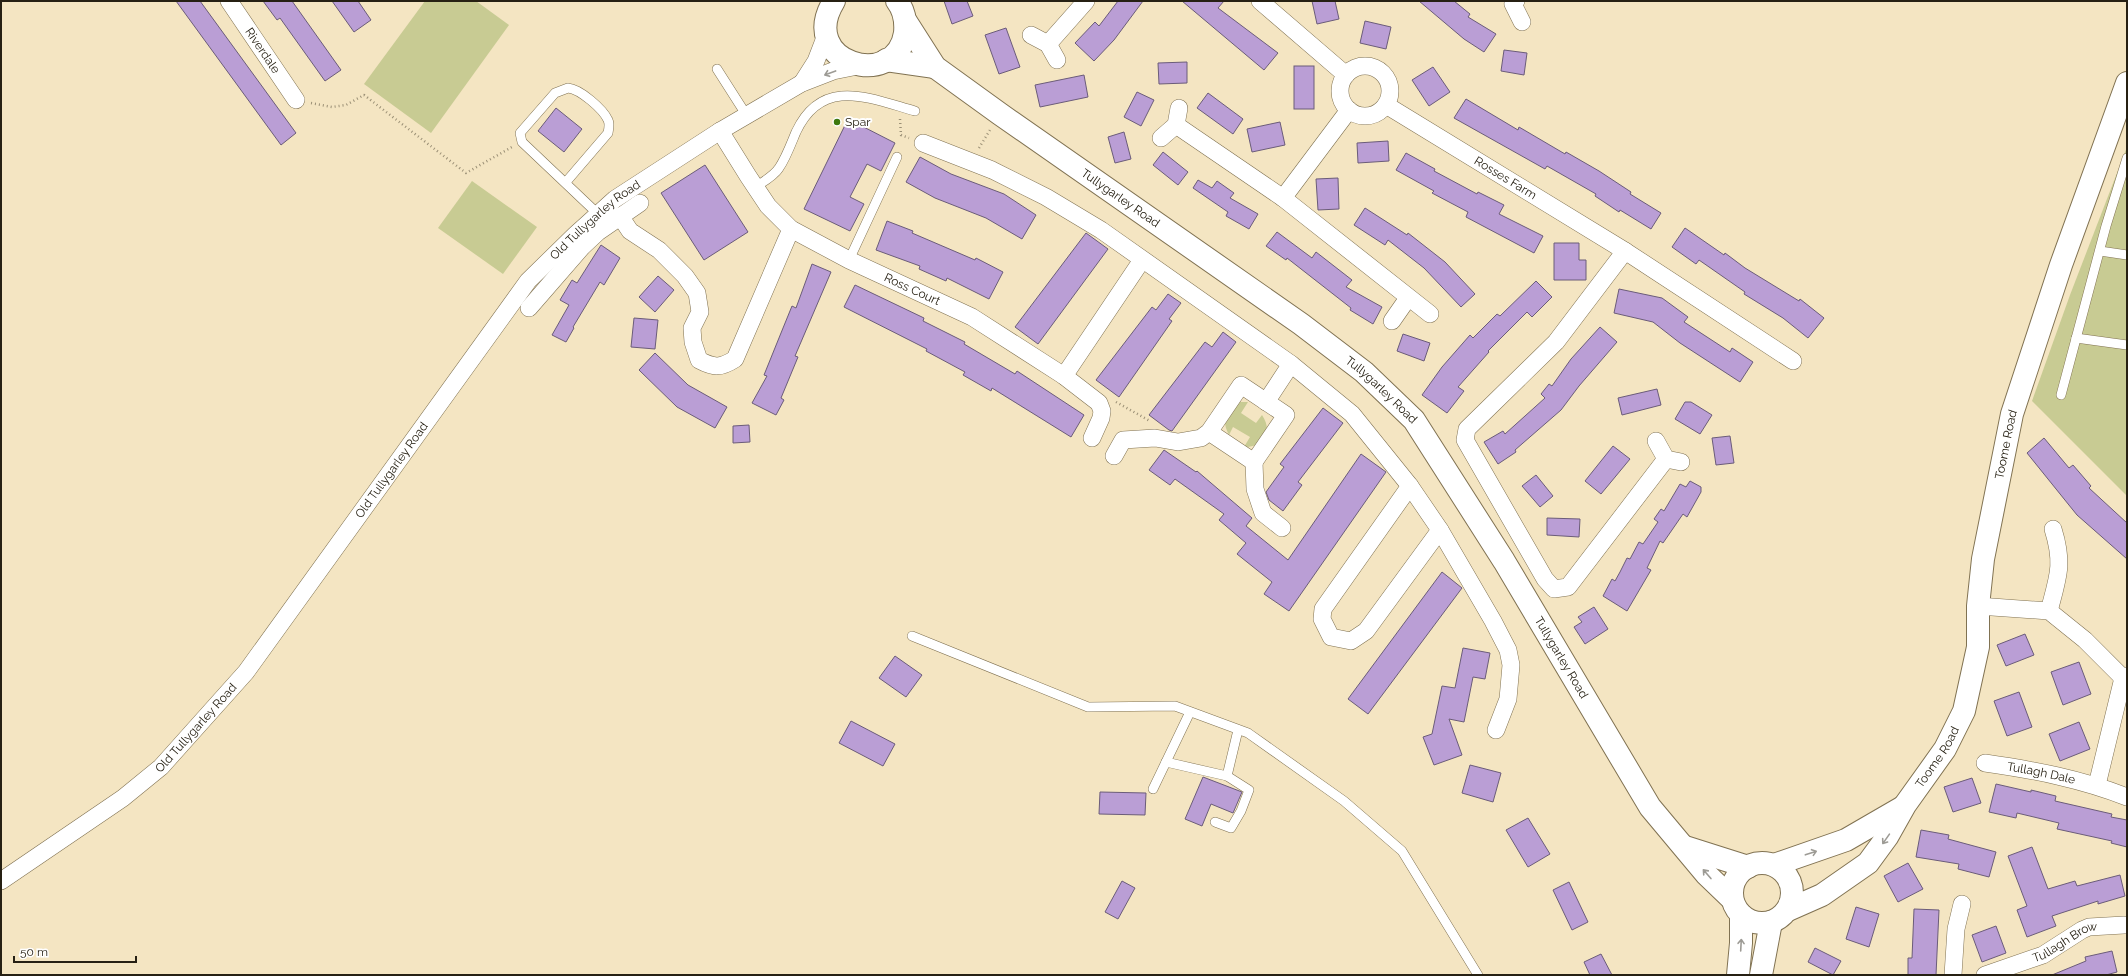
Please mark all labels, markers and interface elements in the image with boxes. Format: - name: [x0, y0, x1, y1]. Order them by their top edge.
- street label: Riverdale: [242, 25, 283, 76]
- one-way arrow: [824, 69, 836, 77]
- place label: Spar: [845, 115, 871, 129]
- marker: Spar: [832, 117, 842, 127]
- street label: Rosses Farm: [1472, 154, 1539, 202]
- street label: Tullygarley Road: [1079, 166, 1163, 230]
- street label: Old Tullygarley Road: [547, 178, 643, 263]
- street label: Ross Court: [882, 270, 942, 308]
- street label: Tullygarley Road: [1343, 353, 1420, 426]
- street label: Toome Road: [1992, 408, 2020, 480]
- street label: Old Tullygarley Road: [352, 419, 431, 521]
- street label: Tullygarley Road: [1532, 614, 1591, 701]
- street label: Old Tullygarley Road: [153, 680, 239, 776]
- street label: Toome Road: [1913, 724, 1962, 791]
- street label: Tullagh Dale: [2006, 759, 2077, 787]
- one-way arrow: [1882, 833, 1890, 844]
- one-way arrow: [1804, 849, 1817, 856]
- one-way arrow: [1702, 869, 1712, 879]
- street label: Tullagh Brow: [2031, 920, 2098, 965]
- scale bar: [14, 938, 136, 964]
- one-way arrow: [1737, 939, 1745, 952]
- text: 50 m: [20, 945, 48, 959]

